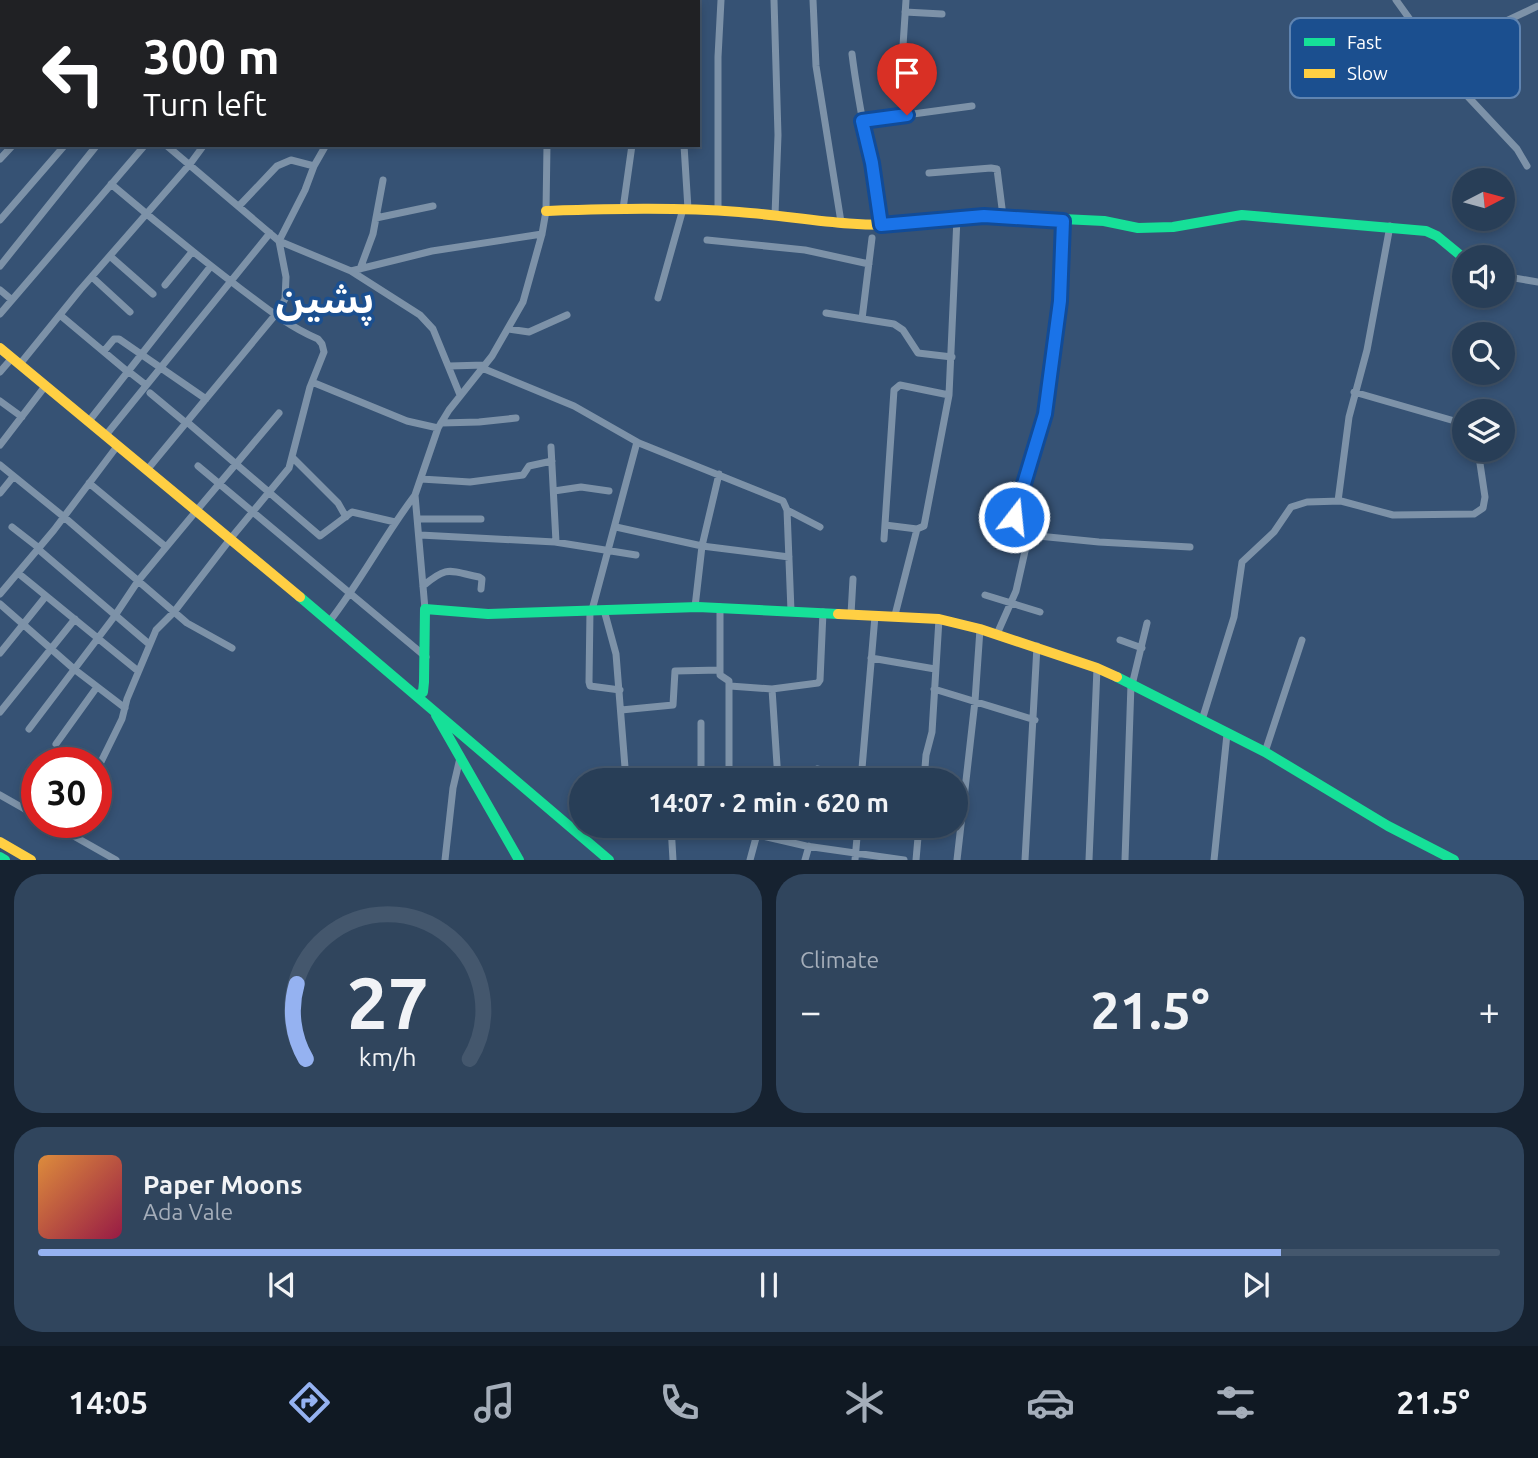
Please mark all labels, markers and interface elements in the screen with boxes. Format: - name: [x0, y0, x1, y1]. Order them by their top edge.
- legend: [1290, 18, 1520, 98]
- icon: left: [28, 28, 119, 119]
- text: 300 m: [143, 28, 280, 83]
- text: Fast: [1347, 31, 1382, 53]
- pin: [877, 43, 937, 115]
- icon: arrive: [888, 54, 926, 92]
- text: Slow: [1347, 62, 1388, 84]
- text: Turn left: [143, 86, 267, 122]
- north arrow: [1452, 168, 1516, 231]
- map controls: [1452, 168, 1515, 462]
- button: sound: [1452, 245, 1515, 308]
- district label: پشین: [276, 278, 374, 326]
- button: search: [1452, 322, 1515, 385]
- button: layers: [1452, 399, 1515, 462]
- position arrow: [977, 480, 1051, 554]
- speed limit sign: 30: [21, 747, 112, 838]
- text: 14:07 · 2 min · 620 m: [648, 788, 889, 817]
- text: Climate: [800, 947, 879, 972]
- text: 27: [347, 962, 429, 1044]
- text: 21.5°: [1090, 981, 1210, 1039]
- text: −: [800, 990, 821, 1032]
- text: +: [1479, 990, 1500, 1032]
- text: km/h: [359, 1043, 417, 1071]
- text: Paper Moons: [143, 1170, 302, 1199]
- text: Ada Vale: [143, 1199, 233, 1224]
- icon: previous: [263, 1266, 301, 1304]
- icon: pause: [750, 1266, 788, 1304]
- icon: next: [1237, 1266, 1275, 1304]
- icon: directions: [285, 1378, 334, 1427]
- icon: music: [470, 1378, 519, 1427]
- icon: phone: [655, 1378, 704, 1427]
- icon: climate: [840, 1378, 889, 1427]
- icon: car: [1026, 1378, 1075, 1427]
- icon: filters: [1211, 1378, 1260, 1427]
- text: 14:05: [68, 1384, 148, 1420]
- text: 21.5°: [1396, 1384, 1470, 1420]

